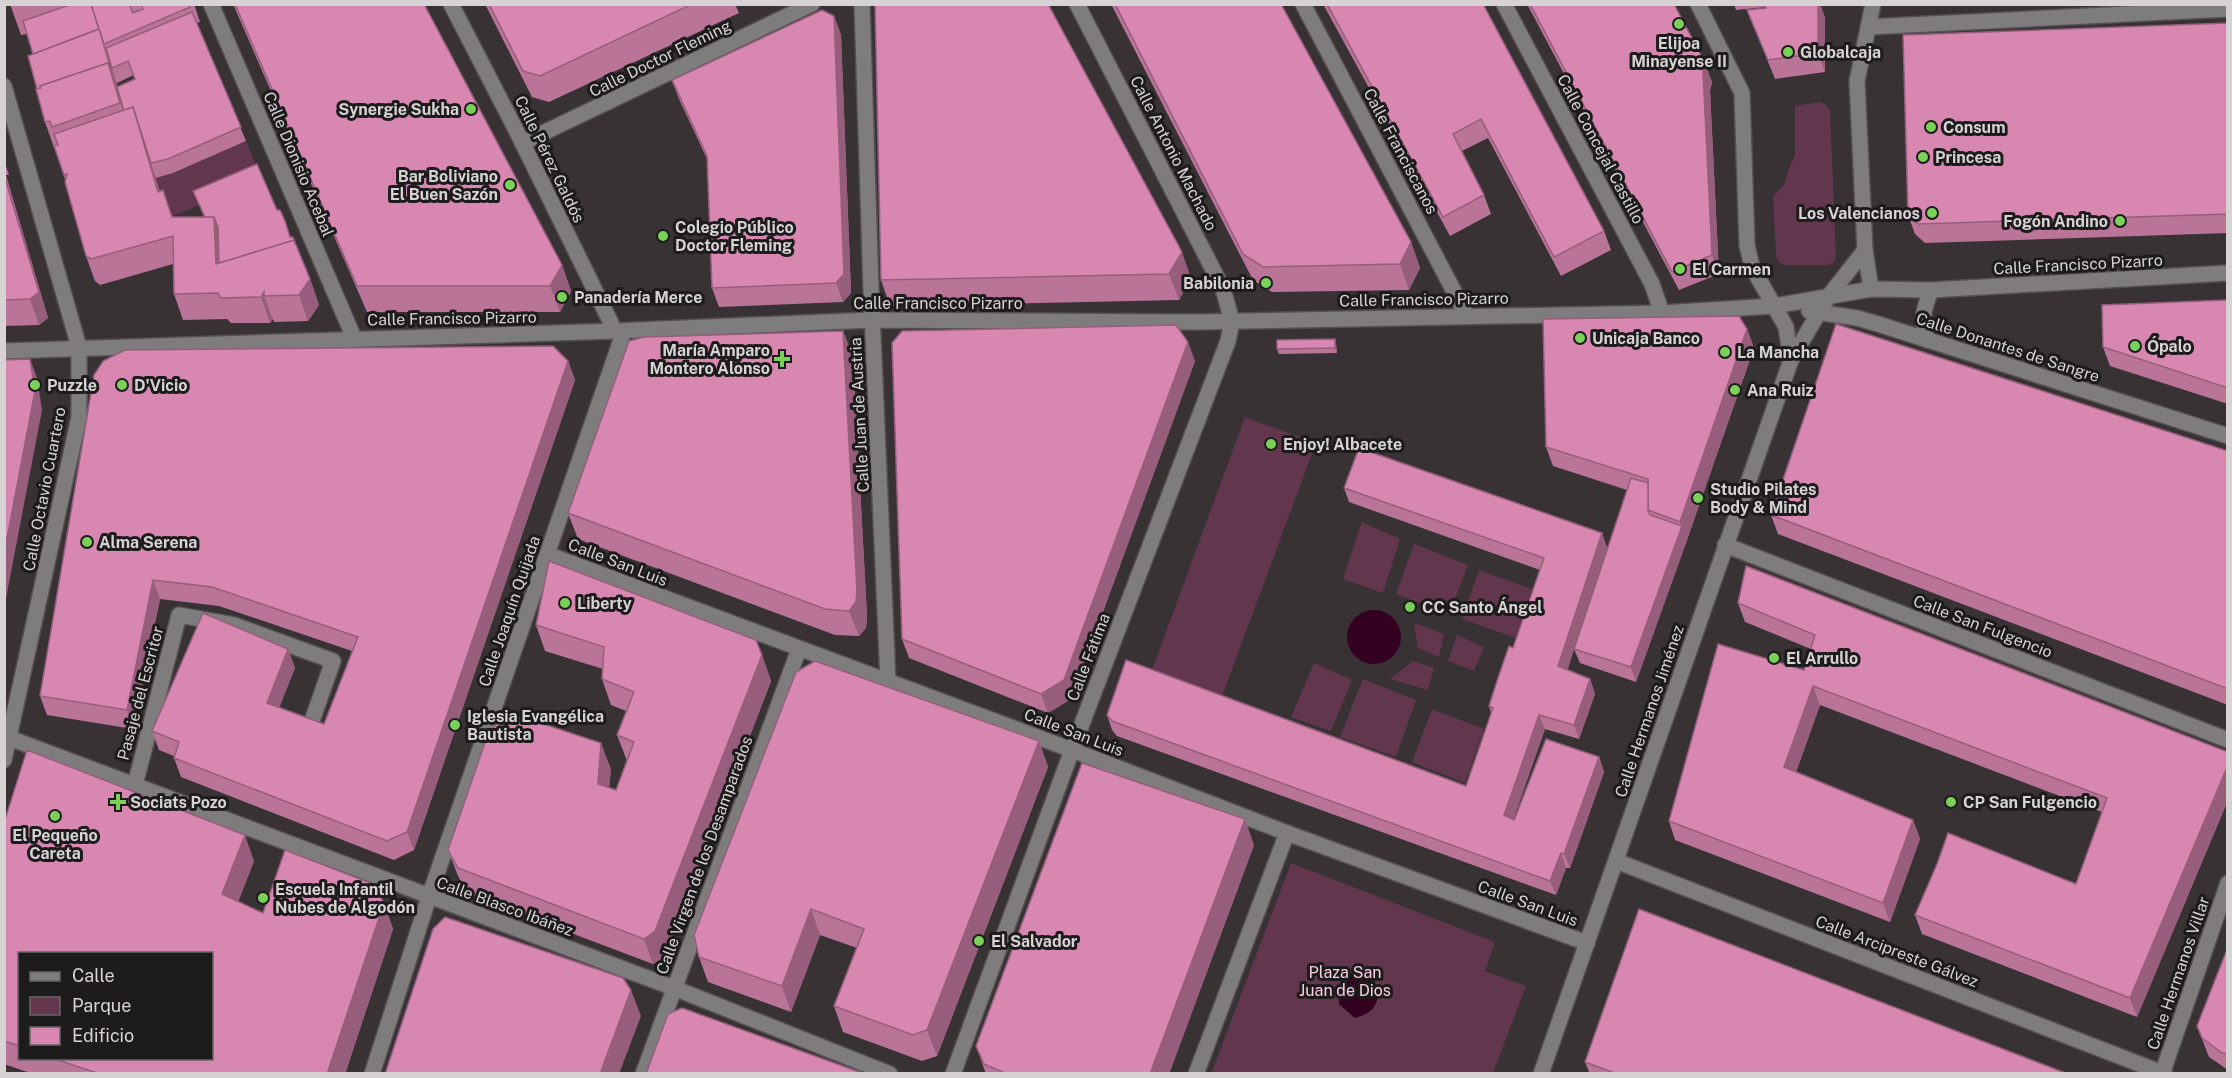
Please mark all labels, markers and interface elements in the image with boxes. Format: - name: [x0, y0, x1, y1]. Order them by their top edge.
- street label: Calle Doctor Fleming: [586, 16, 734, 101]
- marker: Elijoa Minayense II: [1672, 17, 1686, 31]
- place label: Elijoa Minayense II: [1631, 34, 1727, 71]
- place label: Globalcaja: [1800, 43, 1881, 62]
- marker: Globalcaja: [1781, 45, 1795, 59]
- street label: Calle Concejal Castillo: [1553, 71, 1648, 227]
- street label: Calle Antonio Machado: [1126, 73, 1221, 234]
- street label: Calle Franciscanos: [1359, 85, 1442, 217]
- street label: Calle Dionisio Acebal: [259, 89, 338, 240]
- street label: Calle Pérez Galdós: [511, 93, 589, 226]
- place label: Synergie Sukha: [338, 100, 459, 119]
- marker: Synergie Sukha: [464, 102, 478, 116]
- place label: Consum: [1943, 118, 2005, 137]
- marker: Consum: [1924, 120, 1938, 134]
- place label: Princesa: [1935, 148, 2001, 167]
- marker: Princesa: [1916, 150, 1930, 164]
- place label: Bar Boliviano El Buen Sazón: [390, 167, 498, 204]
- marker: Bar Boliviano El Buen Sazón: [503, 178, 517, 192]
- place label: Los Valencianos: [1798, 204, 1920, 223]
- marker: Los Valencianos: [1925, 206, 1939, 220]
- place label: Fogón Andino: [2003, 212, 2108, 231]
- marker: Fogón Andino: [2113, 214, 2127, 228]
- place label: Colegio Público Doctor Fleming: [675, 218, 794, 255]
- marker: Colegio Público Doctor Fleming: [656, 229, 670, 243]
- street label: Calle Francisco Pizarro: [1993, 251, 2163, 278]
- place label: El Carmen: [1692, 260, 1771, 279]
- marker: El Carmen: [1673, 262, 1687, 276]
- place label: Babilonia: [1183, 274, 1254, 293]
- marker: Babilonia: [1259, 276, 1273, 290]
- place label: Panadería Merce: [574, 288, 702, 307]
- street label: Calle Francisco Pizarro: [1339, 289, 1509, 310]
- marker: Panadería Merce: [555, 290, 569, 304]
- street label: Calle Francisco Pizarro: [853, 294, 1023, 313]
- street label: Calle Francisco Pizarro: [367, 308, 537, 329]
- street label: Calle Donantes de Sangre: [1914, 309, 2102, 386]
- place label: Unicaja Banco: [1592, 329, 1700, 348]
- marker: Unicaja Banco: [1573, 331, 1587, 345]
- place label: Ópalo: [2147, 336, 2192, 356]
- street label: Calle Juan de Austria: [846, 337, 873, 493]
- marker: Ópalo: [2128, 339, 2142, 353]
- place label: María Amparo Montero Alonso: [650, 341, 770, 378]
- place label: La Mancha: [1737, 343, 1819, 362]
- marker: La Mancha: [1718, 345, 1732, 359]
- marker: María Amparo Montero Alonso: [775, 352, 789, 366]
- place label: Puzzle: [47, 376, 97, 395]
- place label: D'Vicio: [134, 376, 187, 395]
- marker: Puzzle: [28, 378, 42, 392]
- marker: D'Vicio: [115, 378, 129, 392]
- place label: Ana Ruiz: [1747, 381, 1814, 400]
- marker: Ana Ruiz: [1728, 383, 1742, 397]
- street label: Calle Octavio Cuartero: [19, 405, 70, 573]
- place label: Enjoy! Albacete: [1283, 435, 1402, 454]
- marker: Enjoy! Albacete: [1264, 437, 1278, 451]
- place label: Studio Pilates Body & Mind: [1710, 480, 1817, 517]
- marker: Studio Pilates Body & Mind: [1691, 491, 1705, 505]
- place label: Alma Serena: [99, 533, 197, 552]
- street label: Calle Joaquín Quijada: [475, 533, 544, 689]
- marker: Alma Serena: [80, 535, 94, 549]
- street label: Calle San Luis: [565, 535, 670, 590]
- street label: Calle San Fulgencio: [1910, 591, 2055, 662]
- place label: Liberty: [577, 594, 632, 613]
- marker: Liberty: [558, 596, 572, 610]
- place label: CC Santo Ángel: [1422, 597, 1542, 617]
- marker: CC Santo Ángel: [1403, 600, 1417, 614]
- street label: Calle Fátima: [1063, 611, 1114, 704]
- street label: Calle Hermanos Jiménez: [1611, 622, 1688, 800]
- street label: Pasaje del Escritor: [113, 624, 168, 762]
- place label: El Arrullo: [1786, 649, 1858, 668]
- marker: El Arrullo: [1767, 651, 1781, 665]
- street label: Calle San Luis: [1021, 705, 1126, 760]
- place label: Iglesia Evangélica Bautista: [467, 707, 604, 744]
- marker: Iglesia Evangélica Bautista: [448, 718, 462, 732]
- street label: Calle Virgen de los Desamparados: [652, 733, 757, 977]
- place label: Sociats Pozo: [130, 793, 227, 812]
- place label: CP San Fulgencio: [1963, 793, 2097, 812]
- marker: Sociats Pozo: [111, 795, 125, 809]
- marker: CP San Fulgencio: [1944, 795, 1958, 809]
- marker: El Pequeño Careta: [48, 809, 62, 823]
- place label: El Pequeño Careta: [12, 826, 98, 863]
- street label: Calle Blasco Ibáñez: [434, 873, 576, 940]
- street label: Calle San Luis: [1475, 877, 1580, 930]
- place label: Escuela Infantil Nubes de Algodón: [275, 880, 415, 917]
- marker: Escuela Infantil Nubes de Algodón: [256, 891, 270, 905]
- street label: Calle Hermanos Villar: [2143, 894, 2214, 1052]
- street label: Calle Arcipreste Gálvez: [1813, 912, 1981, 991]
- place label: El Salvador: [991, 932, 1078, 951]
- marker: El Salvador: [972, 934, 986, 948]
- legend: [18, 952, 213, 1060]
- park label: Plaza San Juan de Dios: [1299, 963, 1391, 1000]
- text: Calle: [72, 965, 115, 986]
- text: Parque: [72, 995, 132, 1016]
- text: Edificio: [72, 1025, 134, 1046]

